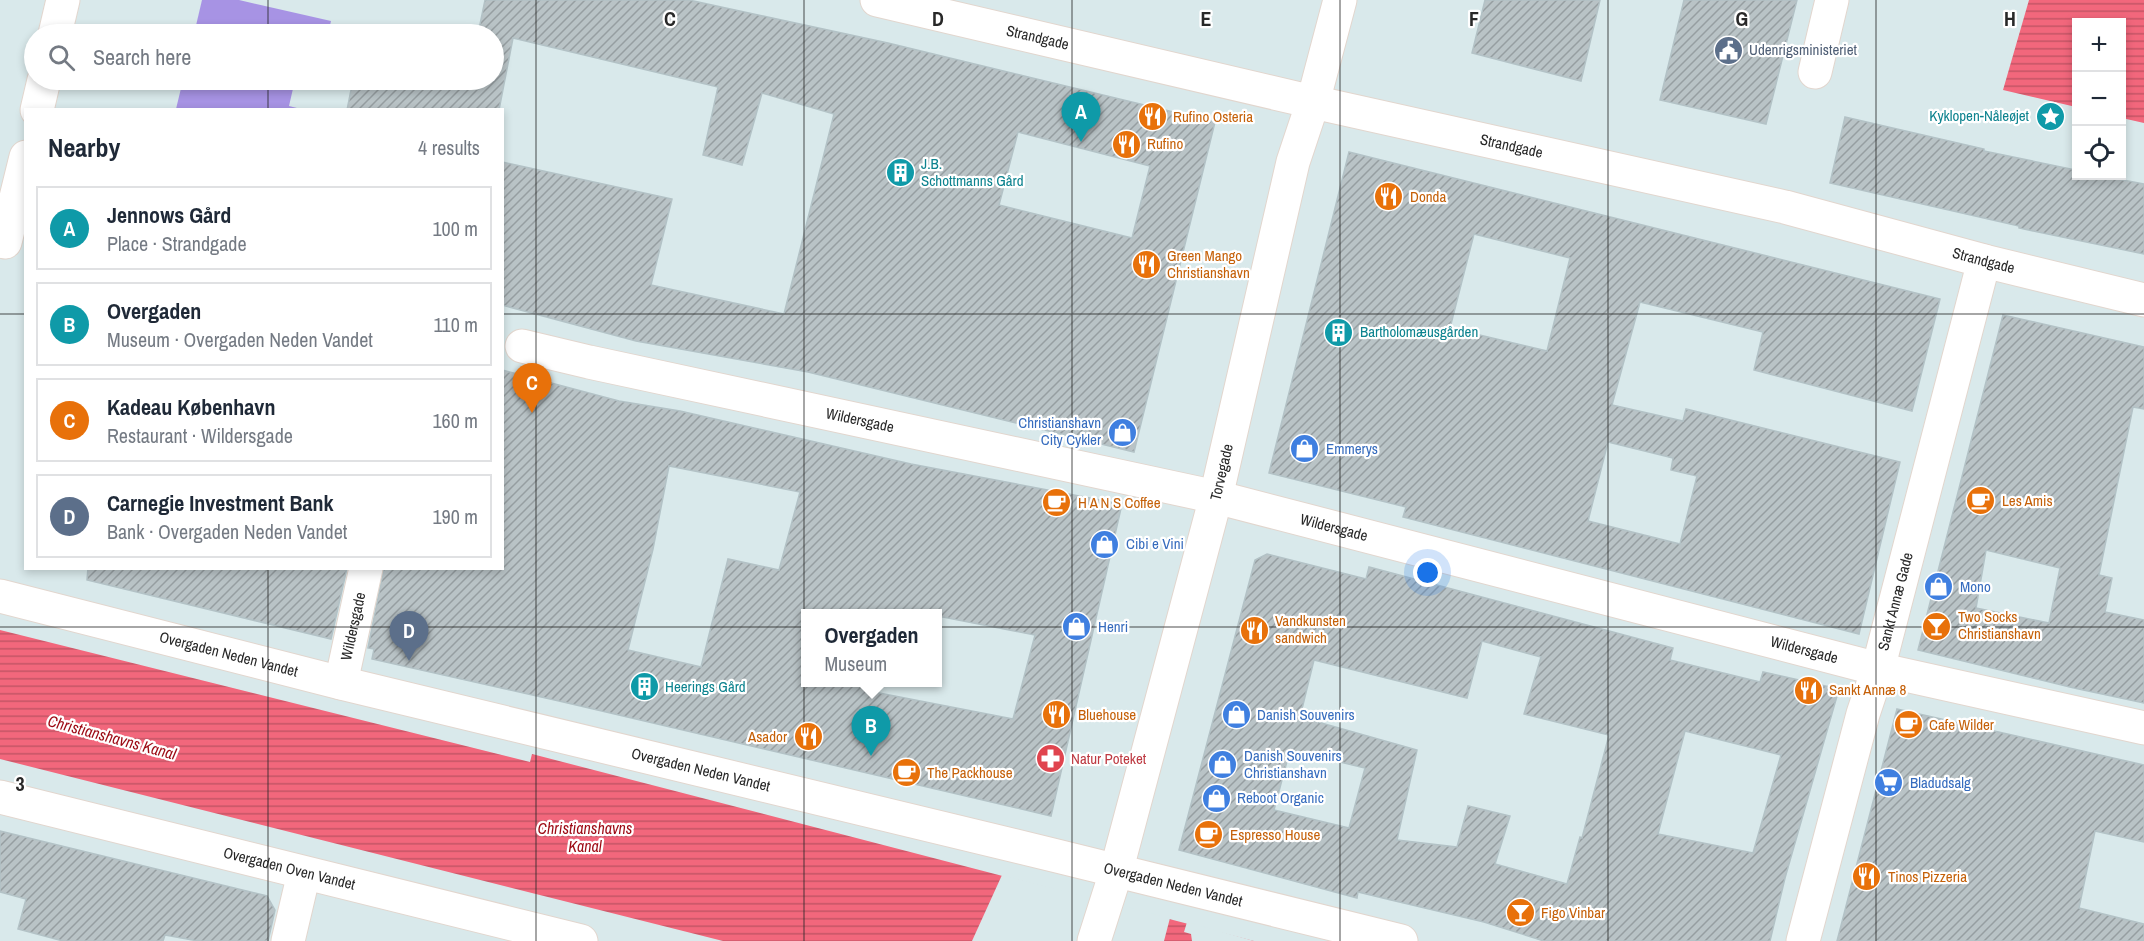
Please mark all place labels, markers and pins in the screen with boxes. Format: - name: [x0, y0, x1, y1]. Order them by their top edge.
- public building icon: Udenrigsministeriet: [1712, 34, 1744, 66]
- place label: Udenrigsministeriet: [1749, 39, 1858, 60]
- pin: A: [1062, 92, 1100, 142]
- place icon: Kyklopen-Nåleøjet: [2034, 100, 2066, 132]
- restaurant icon: Rufino Osteria: [1136, 101, 1168, 133]
- place label: Kyklopen-Nåleøjet: [1929, 105, 2030, 126]
- place label: Rufino Osteria: [1173, 106, 1253, 127]
- restaurant icon: Rufino: [1110, 128, 1142, 160]
- place label: Rufino: [1147, 133, 1183, 154]
- place label: J.B. Schottmanns Gård: [921, 153, 1024, 191]
- building icon: J.B. Schottmanns Gård: [884, 157, 916, 189]
- restaurant icon: Donda: [1373, 181, 1405, 213]
- place label: Donda: [1410, 186, 1446, 207]
- place label: Green Mango Christianshavn: [1167, 245, 1250, 283]
- restaurant icon: Green Mango Christianshavn: [1130, 249, 1162, 281]
- building icon: Bartholomæusgården: [1323, 316, 1355, 348]
- place label: Bartholomæusgården: [1360, 321, 1478, 342]
- pin: C: [512, 364, 552, 413]
- place label: Christianshavn City Cykler: [1018, 412, 1101, 450]
- shop icon: Christianshavn City Cykler: [1106, 416, 1138, 448]
- shop icon: Emmerys: [1289, 433, 1321, 465]
- place label: Emmerys: [1326, 438, 1378, 459]
- cafe icon: Les Amis: [1965, 485, 1997, 517]
- cafe icon: H A N S Coffee: [1041, 487, 1073, 519]
- place label: Les Amis: [2002, 490, 2053, 511]
- place label: H A N S Coffee: [1078, 492, 1161, 513]
- shop icon: Cibi e Vini: [1089, 528, 1121, 560]
- place label: Cibi e Vini: [1126, 533, 1184, 554]
- shop icon: Mono: [1923, 571, 1955, 603]
- place label: Mono: [1960, 576, 1991, 597]
- place label: Two Socks Christianshavn: [1958, 606, 2041, 644]
- place label: Vandkunsten sandwich: [1275, 610, 1346, 648]
- bar icon: Two Socks Christianshavn: [1921, 610, 1953, 642]
- shop icon: Henri: [1061, 611, 1093, 643]
- pin: D: [390, 612, 428, 661]
- restaurant icon: Vandkunsten sandwich: [1238, 614, 1270, 646]
- place label: Henri: [1098, 616, 1128, 637]
- building icon: Heerings Gård: [628, 671, 660, 703]
- restaurant icon: Sankt Annæ 8: [1792, 674, 1824, 706]
- place label: Heerings Gård: [665, 676, 746, 697]
- place label: Sankt Annæ 8: [1829, 679, 1906, 700]
- restaurant icon: Bluehouse: [1041, 699, 1073, 731]
- shop icon: Danish Souvenirs: [1220, 699, 1252, 731]
- place label: Bluehouse: [1078, 704, 1136, 725]
- place label: Danish Souvenirs: [1257, 704, 1355, 725]
- pin: B: [852, 706, 890, 756]
- cafe icon: Cafe Wilder: [1892, 709, 1924, 741]
- place label: Cafe Wilder: [1929, 714, 1994, 735]
- restaurant icon: Asador: [792, 721, 824, 753]
- place label: Asador: [747, 726, 787, 747]
- pharmacy icon: Natur Poteket: [1034, 743, 1066, 775]
- place label: Danish Souvenirs Christianshavn: [1244, 745, 1342, 783]
- place label: Natur Poteket: [1071, 748, 1147, 769]
- shop icon: Danish Souvenirs Christianshavn: [1207, 749, 1239, 781]
- cafe icon: The Packhouse: [890, 757, 922, 789]
- place label: The Packhouse: [927, 762, 1013, 783]
- supermarket icon: Bladudsalg: [1873, 767, 1905, 799]
- place label: Bladudsalg: [1910, 772, 1971, 793]
- shop icon: Reboot Organic: [1200, 782, 1232, 814]
- place label: Reboot Organic: [1237, 787, 1324, 808]
- cafe icon: Espresso House: [1193, 819, 1225, 851]
- place label: Espresso House: [1230, 824, 1320, 845]
- restaurant icon: Tinos Pizzeria: [1851, 861, 1883, 893]
- place label: Tinos Pizzeria: [1888, 866, 1967, 887]
- bar icon: Figo Vinbar: [1504, 897, 1536, 929]
- place label: Figo Vinbar: [1541, 902, 1605, 923]

